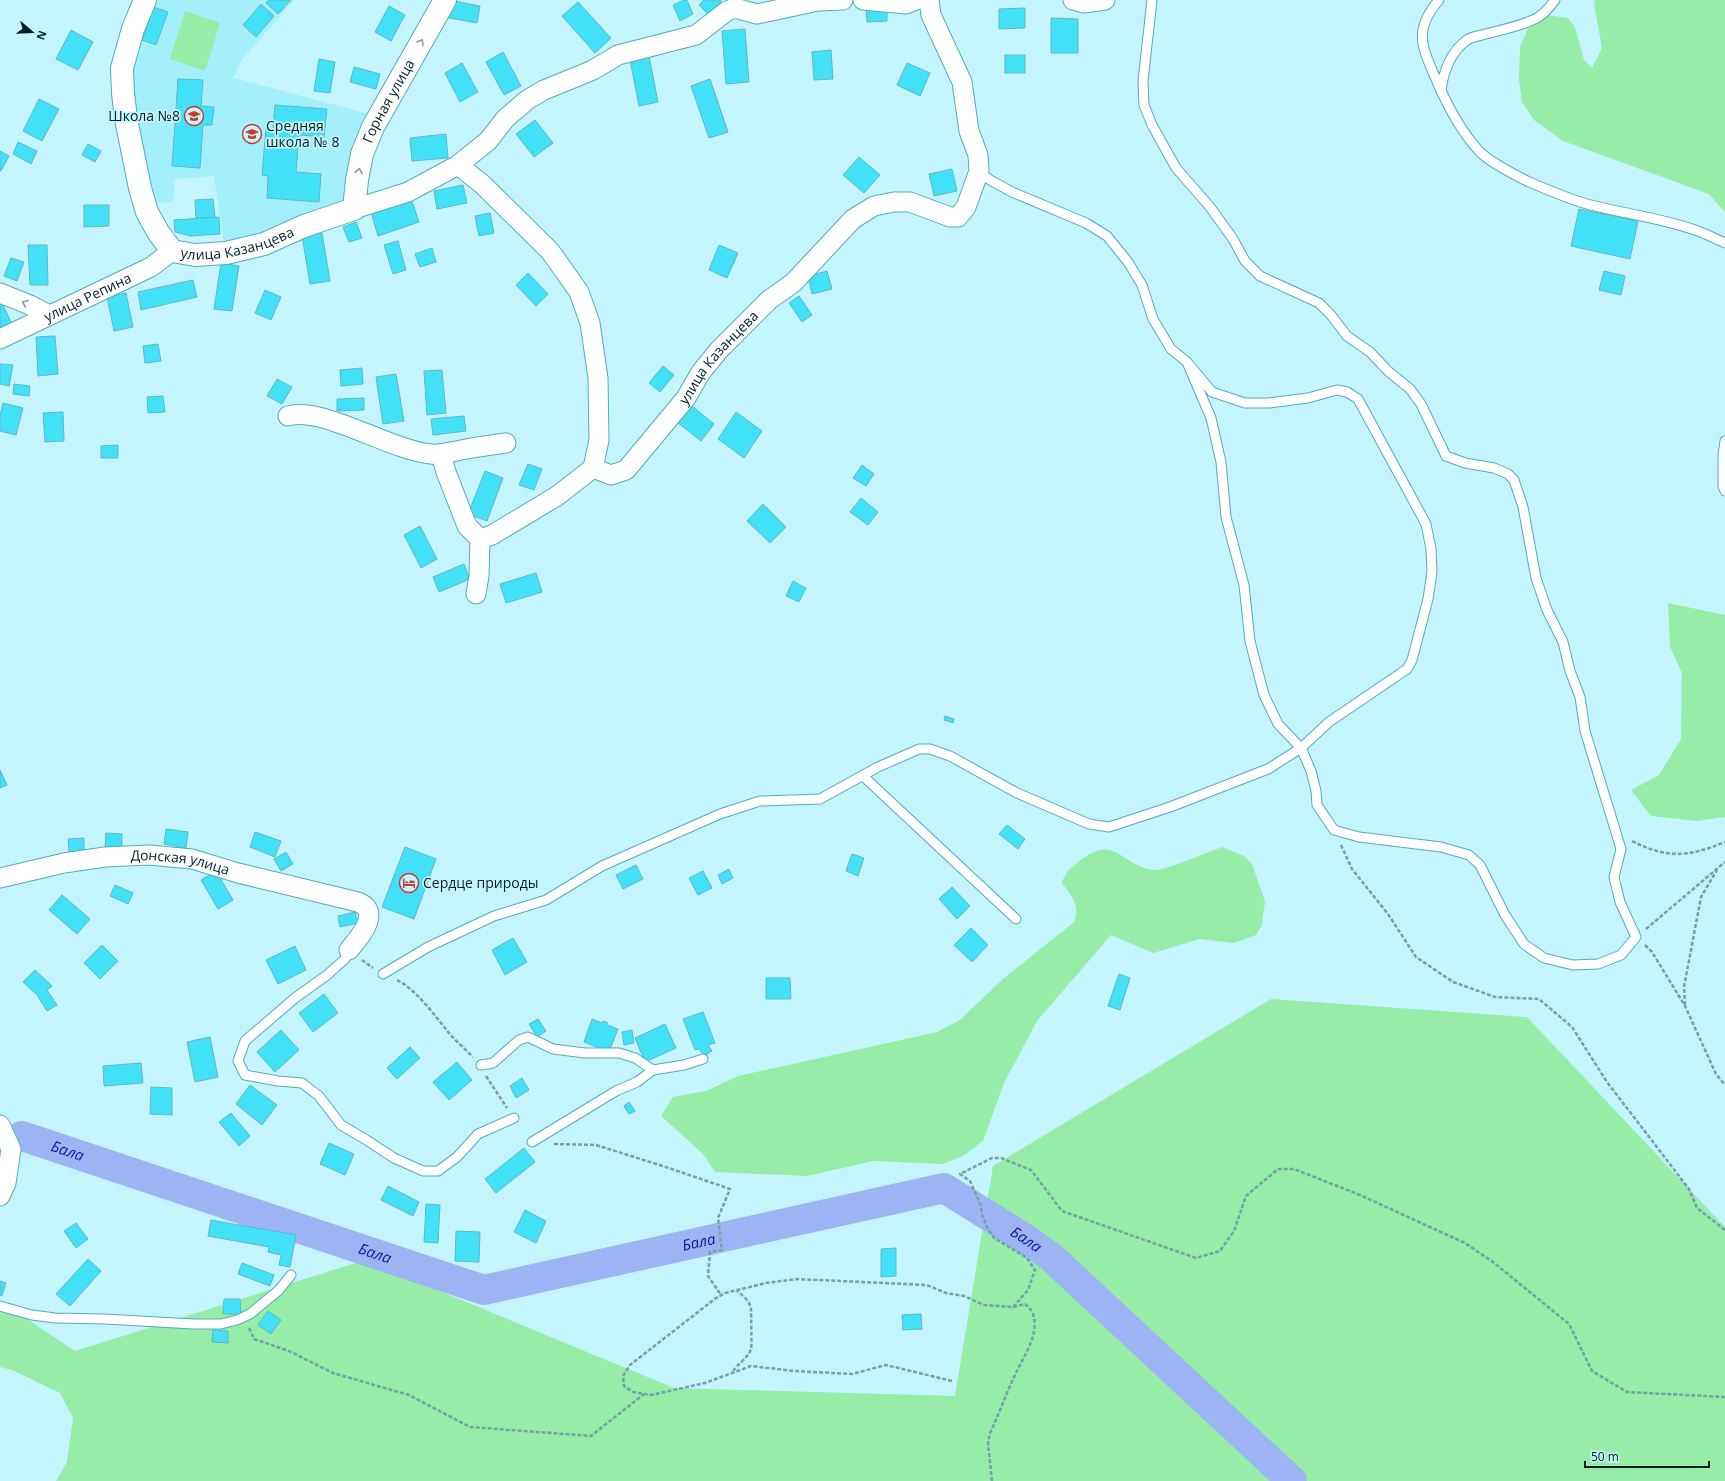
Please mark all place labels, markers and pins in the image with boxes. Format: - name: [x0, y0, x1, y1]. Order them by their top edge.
- school or university icon: Школа №8: [183, 105, 205, 127]
- place label: Школа №8: [108, 106, 180, 125]
- place label: Средняя школа № 8: [266, 116, 339, 151]
- school or university icon: Средняя школа № 8: [241, 123, 263, 145]
- hotel icon: Сердце природы: [398, 872, 420, 894]
- place label: Сердце природы: [423, 873, 539, 892]

